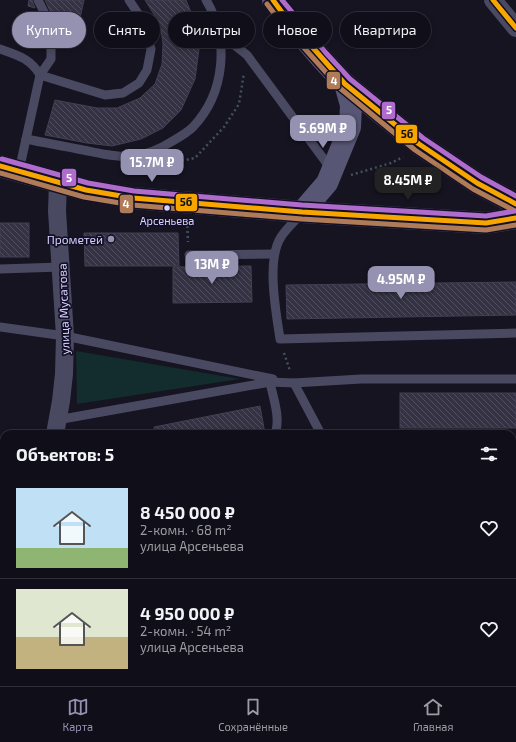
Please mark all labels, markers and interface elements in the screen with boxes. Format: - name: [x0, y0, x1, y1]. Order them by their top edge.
- chip: Купить: [12, 12, 86, 48]
- chip: Снять: [94, 12, 160, 48]
- chip: Фильтры: [168, 12, 255, 48]
- chip: Новое: [263, 12, 332, 48]
- chip: Квартира: [340, 12, 431, 48]
- line badge: 4: [326, 71, 341, 90]
- text: 4: [330, 74, 338, 87]
- line badge: 5: [381, 101, 396, 120]
- text: 5: [386, 103, 392, 116]
- pin: 5.69M ₽: [286, 115, 360, 149]
- text: 5.69M ₽: [299, 120, 347, 136]
- line badge: 5б: [395, 124, 418, 144]
- text: 5б: [401, 127, 414, 140]
- pin: 15.7M ₽: [115, 149, 189, 183]
- text: 15.7M ₽: [130, 154, 174, 170]
- pin: 8.45M ₽: [371, 167, 445, 201]
- line badge: 5: [61, 168, 77, 187]
- text: 5: [66, 171, 72, 184]
- text: 8.45M ₽: [383, 172, 433, 188]
- line badge: 5б: [175, 193, 198, 212]
- line badge: 4: [119, 194, 134, 214]
- text: 5б: [180, 195, 193, 208]
- text: 4: [122, 197, 130, 210]
- marker: Арсеньева: [162, 203, 172, 213]
- place label: Арсеньева: [140, 214, 194, 227]
- place label: Прометей: [47, 232, 103, 246]
- marker: Прометей: [106, 234, 116, 244]
- pin: 13M ₽: [184, 251, 240, 285]
- text: 13M ₽: [194, 256, 230, 272]
- street label: улица Мусатова: [54, 263, 73, 355]
- pin: 4.95M ₽: [364, 266, 438, 300]
- text: 4.95M ₽: [377, 271, 425, 287]
- icon: filters: [478, 443, 500, 465]
- text: Объектов: 5: [16, 444, 114, 464]
- text: 8 450 000 ₽: [140, 502, 235, 522]
- icon: home: [48, 504, 96, 552]
- icon: heart: [478, 517, 500, 539]
- text: 2-комн. · 68 m²: [140, 522, 232, 538]
- text: улица Арсеньева: [140, 538, 244, 554]
- text: 4 950 000 ₽: [140, 603, 234, 623]
- icon: home: [48, 605, 96, 653]
- icon: heart: [478, 618, 500, 640]
- text: 2-комн. · 54 m²: [140, 623, 231, 639]
- text: улица Арсеньева: [140, 639, 244, 655]
- tab: Карта: [63, 696, 93, 733]
- tab: Сохранённые: [218, 696, 288, 733]
- tab: Главная: [413, 696, 453, 733]

